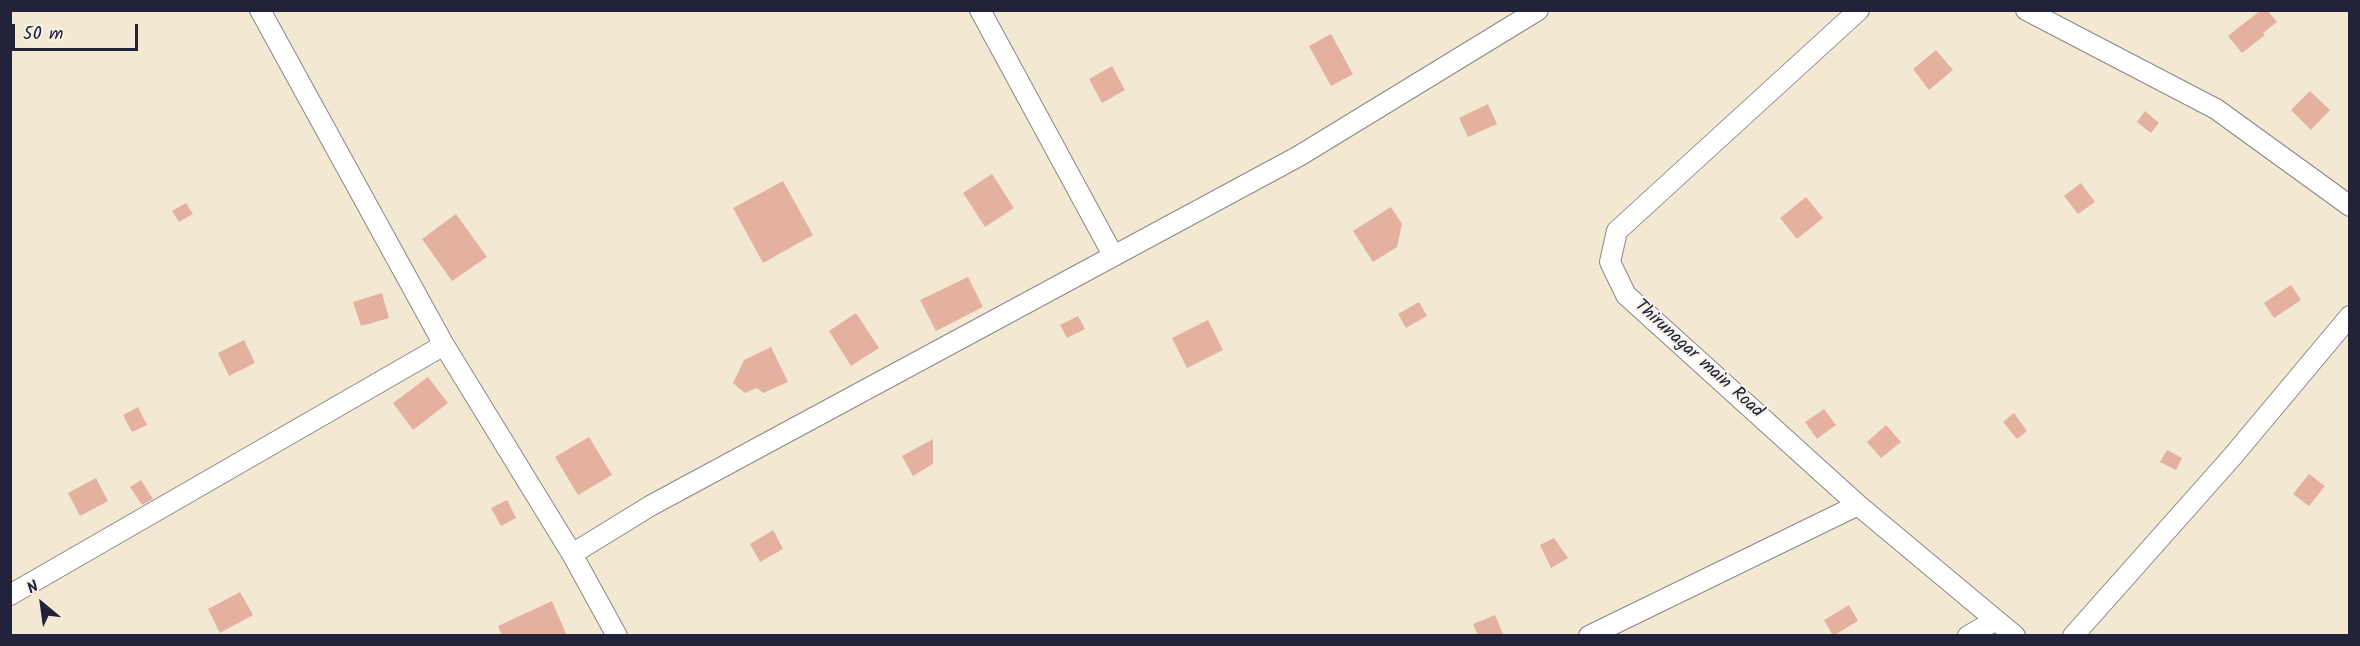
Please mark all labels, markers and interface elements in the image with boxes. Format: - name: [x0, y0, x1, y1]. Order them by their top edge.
- scale bar: [15, 12, 141, 50]
- text: 50 m: [23, 20, 63, 49]
- street label: Thirunagar main Road: [1629, 296, 1767, 424]
- north arrow: [12, 574, 72, 634]
- text: N: [23, 574, 44, 601]

